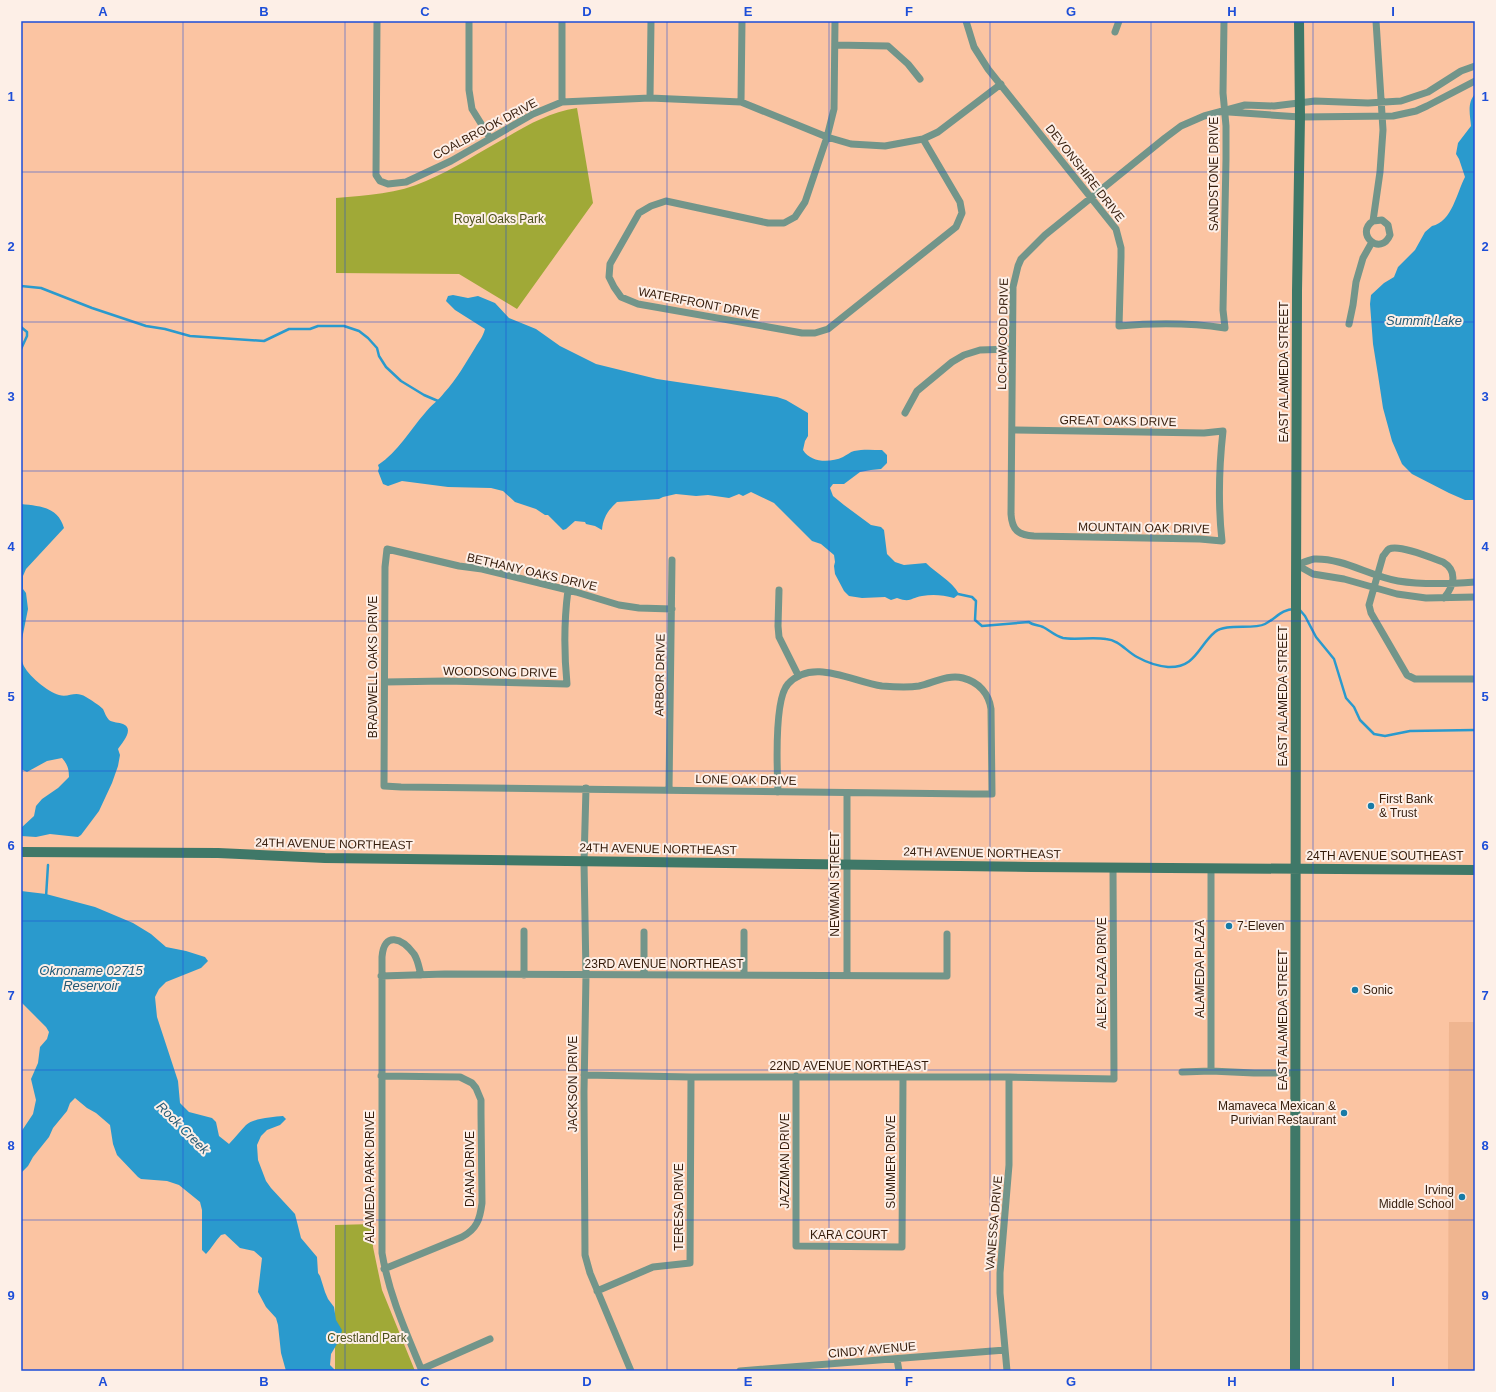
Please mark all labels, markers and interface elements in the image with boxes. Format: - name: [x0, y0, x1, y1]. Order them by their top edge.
- text: A: [98, 4, 108, 19]
- text: B: [259, 4, 269, 19]
- text: C: [420, 4, 430, 19]
- text: D: [582, 4, 592, 19]
- text: E: [744, 4, 753, 19]
- text: F: [905, 4, 913, 19]
- text: G: [1066, 4, 1076, 19]
- text: H: [1227, 4, 1237, 19]
- text: I: [1391, 4, 1395, 19]
- text: 1: [7, 89, 15, 104]
- text: 1: [1481, 89, 1489, 104]
- street label: COALBROOK DRIVE: [430, 96, 540, 162]
- street label: SANDSTONE DRIVE: [1207, 117, 1221, 231]
- street label: DEVONSHIRE DRIVE: [1043, 122, 1127, 224]
- park label: Royal Oaks Park: [454, 212, 545, 226]
- text: 2: [7, 239, 15, 254]
- text: 2: [1481, 239, 1489, 254]
- street label: LOCHWOOD DRIVE: [995, 278, 1011, 390]
- street label: WATERFRONT DRIVE: [637, 284, 761, 322]
- street label: EAST ALAMEDA STREET: [1277, 301, 1291, 443]
- water label: Summit Lake: [1386, 313, 1462, 328]
- text: 3: [7, 389, 15, 404]
- text: 3: [1481, 389, 1489, 404]
- street label: GREAT OAKS DRIVE: [1059, 413, 1177, 429]
- street label: MOUNTAIN OAK DRIVE: [1078, 520, 1210, 536]
- text: 4: [7, 539, 15, 554]
- text: 4: [1481, 539, 1489, 554]
- street label: BETHANY OAKS DRIVE: [466, 550, 598, 594]
- street label: BRADWELL OAKS DRIVE: [366, 596, 380, 738]
- street label: EAST ALAMEDA STREET: [1276, 625, 1290, 767]
- street label: ARBOR DRIVE: [652, 634, 668, 716]
- street label: WOODSONG DRIVE: [443, 664, 557, 680]
- text: 5: [7, 689, 15, 704]
- text: 5: [1481, 689, 1489, 704]
- street label: LONE OAK DRIVE: [695, 772, 797, 788]
- place label: First Bank & Trust: [1379, 792, 1434, 820]
- marker: First Bank & Trust: [1366, 801, 1376, 811]
- street label: NEWMAN STREET: [828, 831, 842, 937]
- street label: 24TH AVENUE NORTHEAST: [255, 836, 414, 852]
- text: 6: [7, 838, 15, 853]
- text: 6: [1481, 838, 1489, 853]
- street label: 24TH AVENUE NORTHEAST: [579, 841, 738, 857]
- street label: 24TH AVENUE NORTHEAST: [903, 845, 1062, 861]
- street label: 24TH AVENUE SOUTHEAST: [1306, 849, 1464, 863]
- street label: ALEX PLAZA DRIVE: [1095, 917, 1109, 1029]
- place label: 7-Eleven: [1237, 919, 1284, 933]
- street label: ALAMEDA PLAZA: [1193, 920, 1207, 1018]
- marker: 7-Eleven: [1224, 921, 1234, 931]
- street label: EAST ALAMEDA STREET: [1276, 949, 1290, 1091]
- street label: 23RD AVENUE NORTHEAST: [585, 957, 744, 971]
- water label: Oknoname 02715 Reservoir: [39, 963, 143, 993]
- place label: Sonic: [1363, 983, 1393, 997]
- marker: Sonic: [1350, 985, 1360, 995]
- text: 7: [7, 988, 15, 1003]
- text: 7: [1481, 988, 1489, 1003]
- street label: JACKSON DRIVE: [566, 1036, 580, 1132]
- street label: 22ND AVENUE NORTHEAST: [770, 1059, 929, 1073]
- water label: Rock Creek: [154, 1099, 213, 1158]
- place label: Mamaveca Mexican & Purivian Restaurant: [1218, 1099, 1337, 1127]
- marker: Mamaveca Mexican & Purivian Restaurant: [1339, 1108, 1349, 1118]
- street label: ALAMEDA PARK DRIVE: [363, 1111, 377, 1243]
- street label: JAZZMAN DRIVE: [778, 1113, 792, 1209]
- street label: SUMMER DRIVE: [884, 1115, 898, 1209]
- street label: DIANA DRIVE: [463, 1131, 477, 1207]
- text: 8: [7, 1138, 15, 1153]
- text: 8: [1481, 1138, 1489, 1153]
- street label: TERESA DRIVE: [672, 1163, 686, 1251]
- street label: VANESSA DRIVE: [983, 1175, 1005, 1271]
- place label: Irving Middle School: [1379, 1183, 1454, 1211]
- marker: Irving Middle School: [1457, 1192, 1467, 1202]
- street label: KARA COURT: [810, 1228, 889, 1242]
- text: 9: [7, 1288, 15, 1303]
- text: 9: [1481, 1288, 1489, 1303]
- park label: Crestland Park: [327, 1331, 408, 1345]
- street label: CINDY AVENUE: [827, 1339, 917, 1361]
- text: A: [98, 1374, 108, 1389]
- text: B: [259, 1374, 269, 1389]
- text: C: [420, 1374, 430, 1389]
- text: D: [582, 1374, 592, 1389]
- text: E: [744, 1374, 753, 1389]
- text: F: [905, 1374, 913, 1389]
- text: G: [1066, 1374, 1076, 1389]
- text: H: [1227, 1374, 1237, 1389]
- text: I: [1391, 1374, 1395, 1389]

